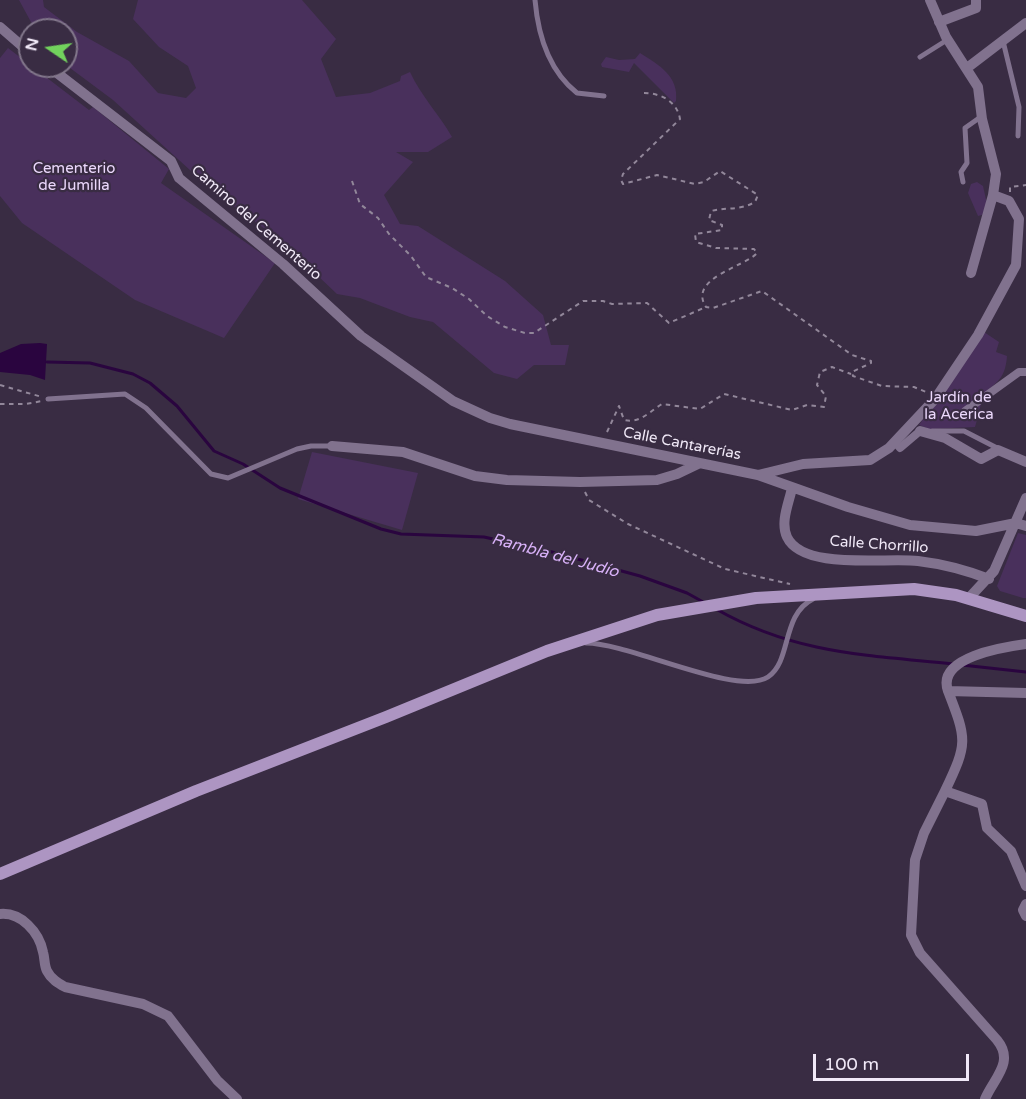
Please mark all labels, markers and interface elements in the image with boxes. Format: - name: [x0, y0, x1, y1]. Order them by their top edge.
- north arrow: [18, 18, 78, 78]
- text: N: [21, 36, 44, 53]
- park label: Cementerio de Jumilla: [33, 160, 115, 195]
- street label: Camino del Cementerio: [187, 162, 325, 284]
- park label: Jardín de la Acerica: [924, 389, 994, 424]
- street label: Calle Cantarerías: [621, 424, 743, 464]
- water label: Rambla del Judío: [489, 530, 621, 582]
- street label: Calle Chorrillo: [829, 533, 929, 557]
- scale bar: [816, 1042, 972, 1080]
- text: 100 m: [824, 1053, 879, 1075]

